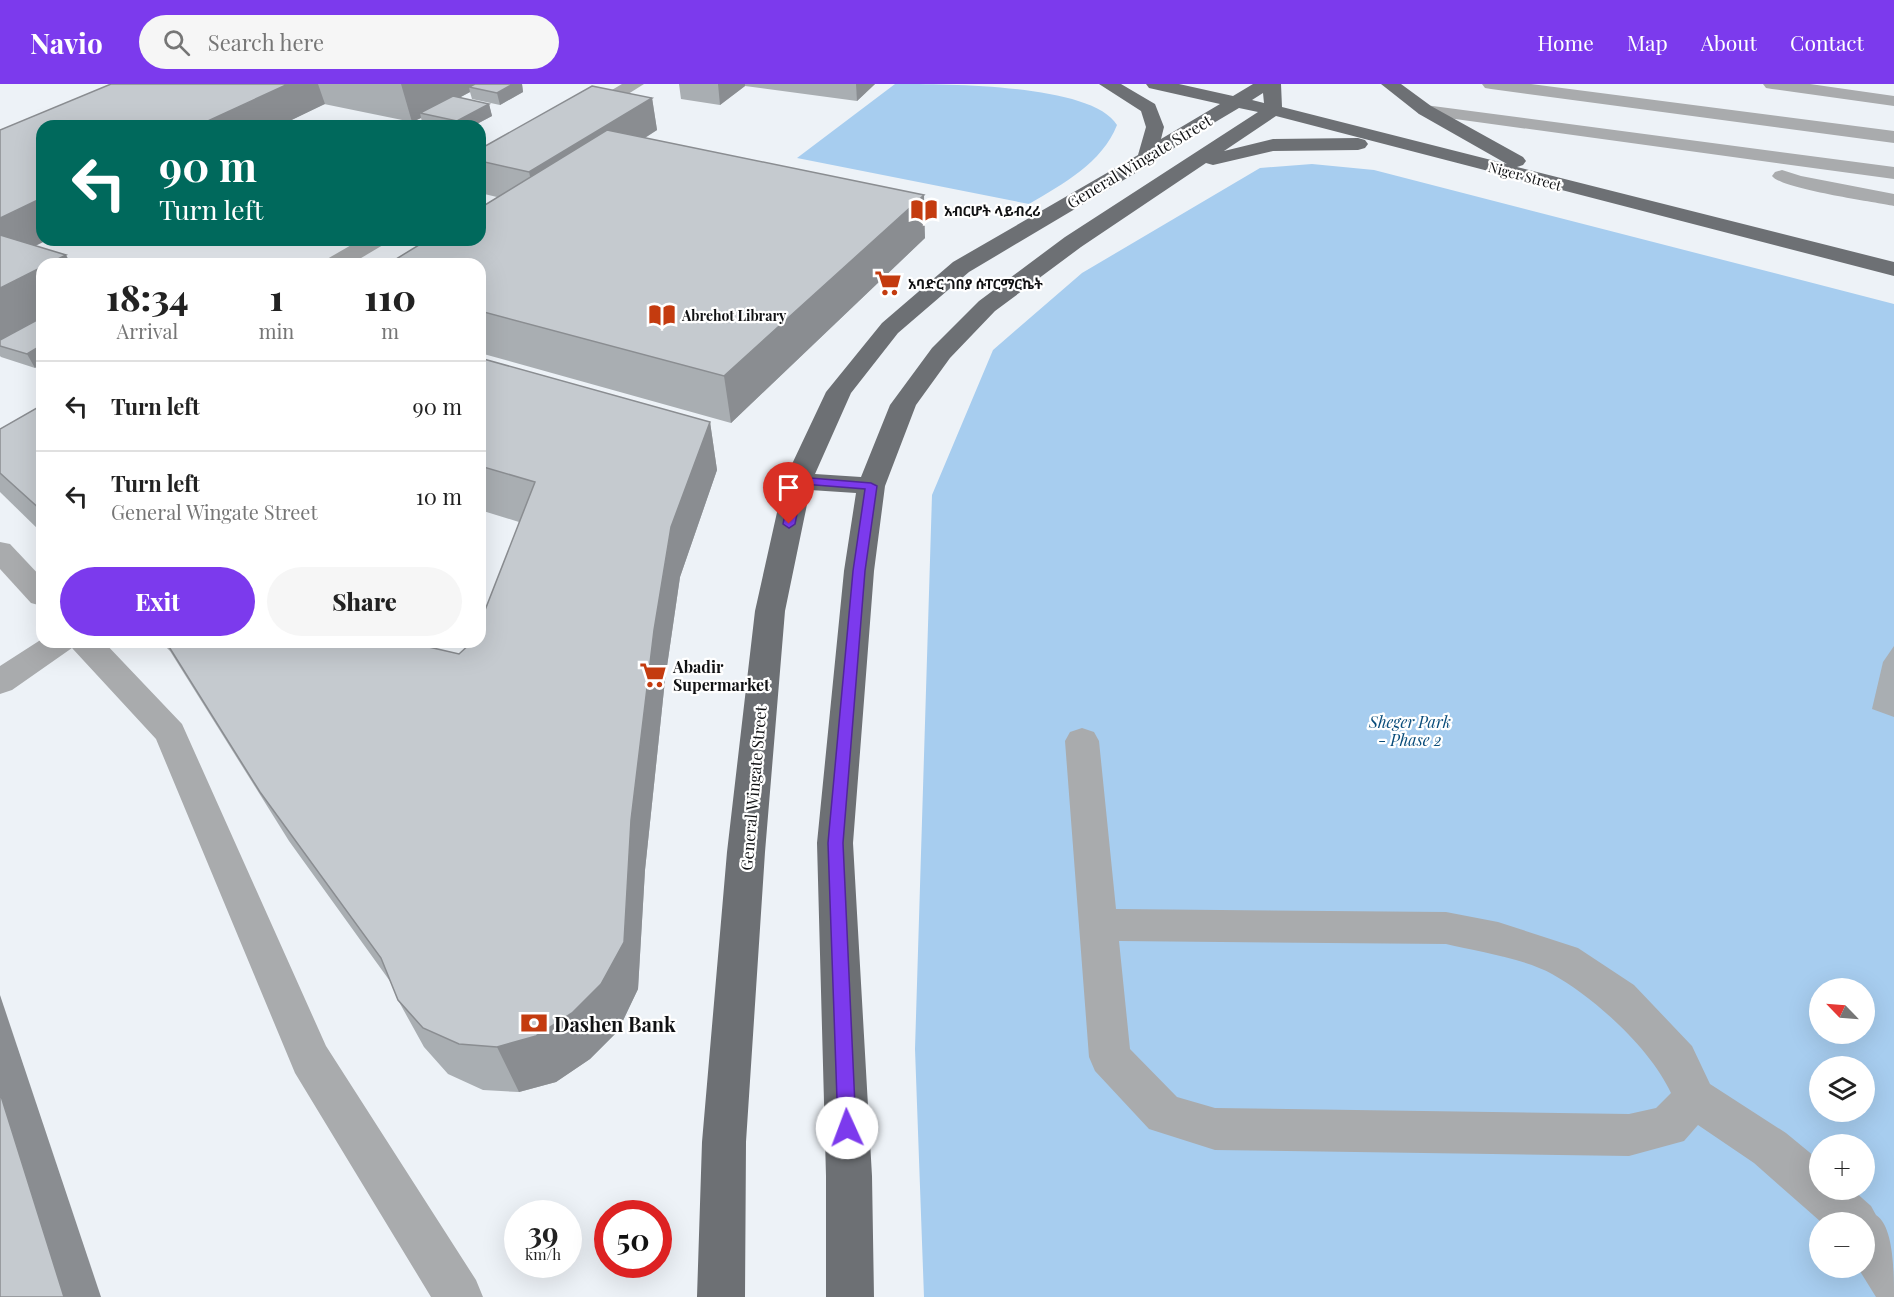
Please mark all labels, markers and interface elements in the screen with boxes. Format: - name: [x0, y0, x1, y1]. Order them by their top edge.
- search box: [139, 15, 559, 69]
- text: Navio: [30, 24, 103, 61]
- icon: search: [160, 26, 193, 59]
- text: Search here: [208, 27, 324, 57]
- text: Home: [1538, 28, 1594, 56]
- text: Map: [1627, 28, 1668, 56]
- text: About: [1701, 28, 1757, 56]
- text: Contact: [1790, 28, 1864, 56]
- street label: General Wingate Street: [1063, 109, 1216, 213]
- text: 90 m: [159, 137, 257, 193]
- icon: left: [60, 144, 138, 222]
- street label: Niger Street: [1486, 157, 1565, 195]
- text: Turn left: [159, 191, 263, 227]
- library icon: አብርሆት ላይብረሪ: [909, 195, 939, 225]
- place label: አብርሆት ላይብረሪ: [944, 201, 1040, 220]
- supermarket icon: አባድር ገበያ ሱፐርማርኬት: [873, 268, 903, 298]
- text: 18:34: [106, 272, 189, 320]
- text: 1: [270, 272, 284, 320]
- text: 110: [364, 272, 416, 320]
- place label: አባድር ገበያ ሱፐርማርኬት: [908, 274, 1043, 293]
- library icon: Abrehot Library: [647, 300, 677, 330]
- place label: Abrehot Library: [681, 306, 787, 325]
- text: Arrival: [117, 317, 178, 344]
- text: min: [259, 317, 294, 344]
- text: m: [381, 317, 399, 344]
- icon: left: [60, 390, 93, 423]
- text: Turn left: [111, 391, 200, 421]
- text: 90 m: [413, 391, 462, 421]
- pin: [763, 462, 814, 524]
- text: Turn left: [111, 468, 200, 498]
- icon: arrive: [772, 471, 805, 504]
- icon: left: [60, 480, 93, 513]
- text: 10 m: [416, 481, 462, 511]
- text: General Wingate Street: [111, 498, 318, 525]
- button: Exit: [60, 567, 255, 636]
- button: Share: [267, 567, 462, 636]
- place label: Abadir Supermarket: [672, 656, 770, 695]
- supermarket icon: Abadir Supermarket: [638, 660, 668, 690]
- street label: General Wingate Street: [735, 704, 771, 871]
- park label: Sheger Park - Phase 2: [1368, 711, 1451, 750]
- north arrow: [1809, 978, 1875, 1044]
- map controls: [1809, 978, 1875, 1278]
- bank icon: Dashen Bank: [519, 1008, 549, 1038]
- place label: Dashen Bank: [554, 1010, 676, 1037]
- button: layers: [1809, 1056, 1875, 1122]
- position arrow: [815, 1096, 879, 1160]
- button: +: [1809, 1134, 1875, 1200]
- speed limit sign: 50: [594, 1200, 672, 1278]
- text: 39: [527, 1212, 559, 1252]
- button: −: [1809, 1212, 1875, 1278]
- text: km/h: [525, 1244, 561, 1264]

